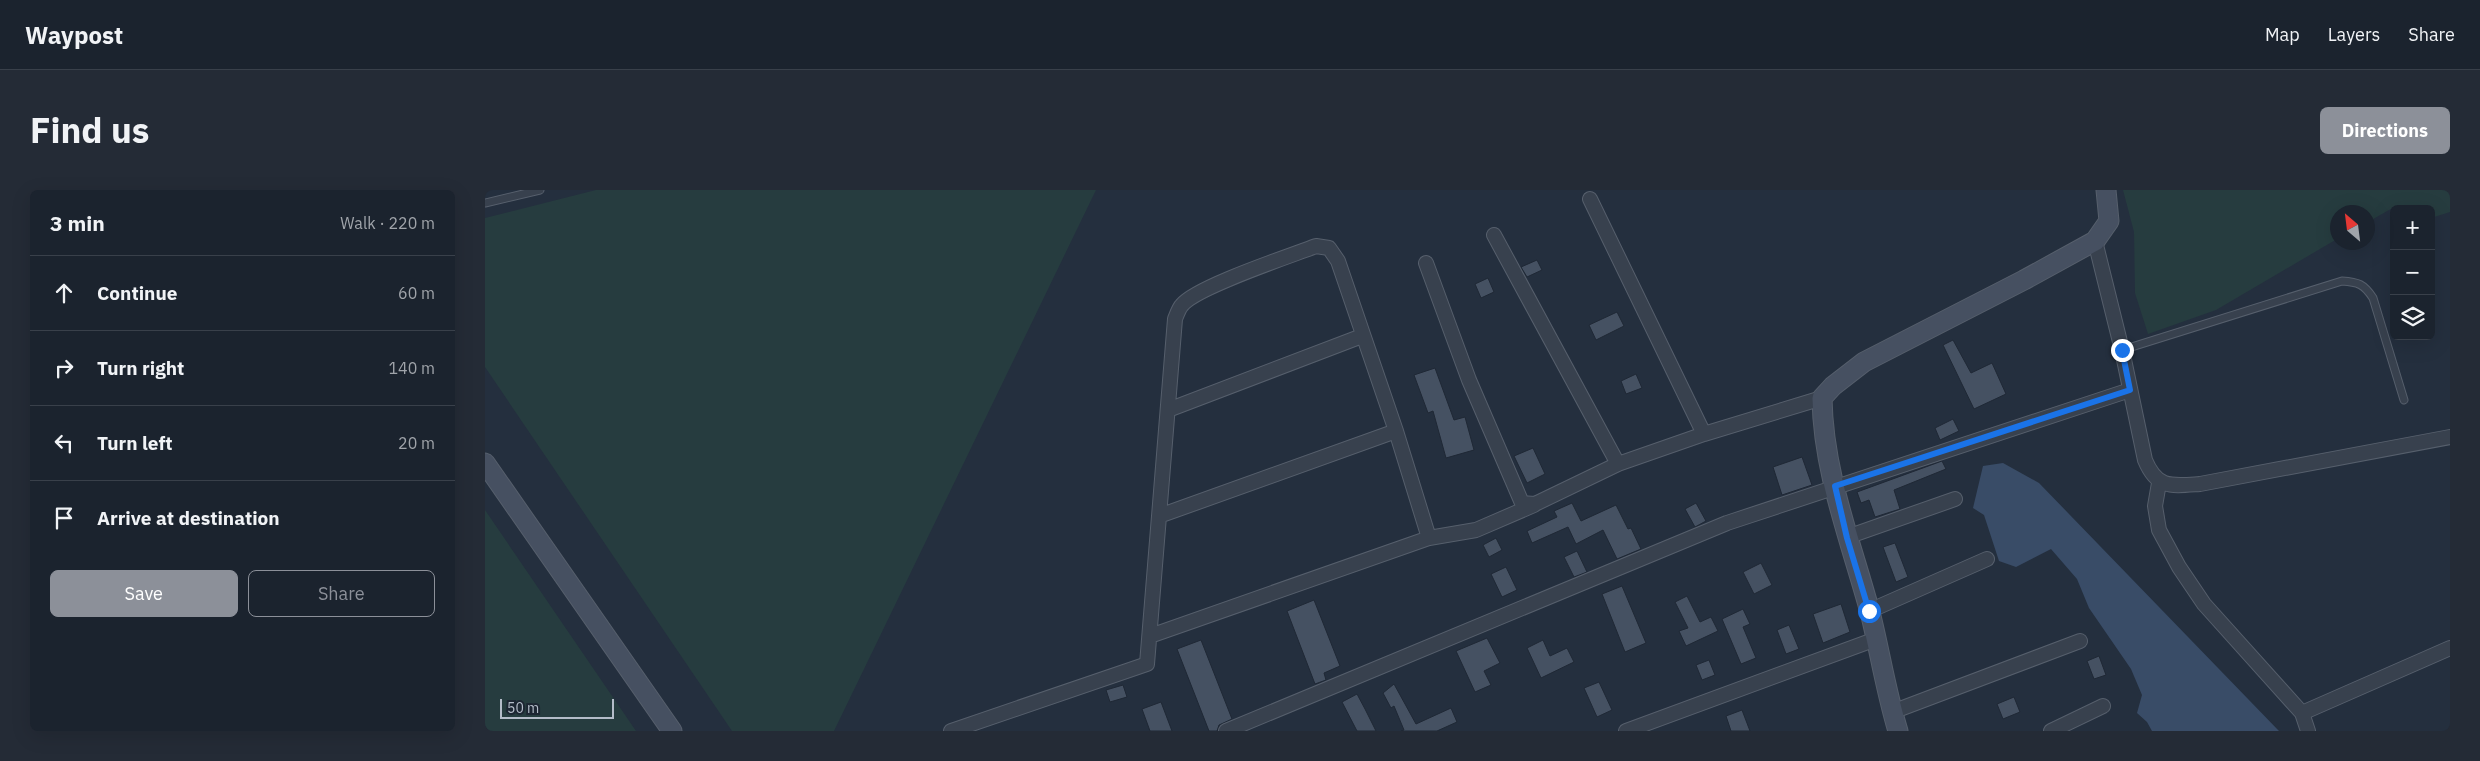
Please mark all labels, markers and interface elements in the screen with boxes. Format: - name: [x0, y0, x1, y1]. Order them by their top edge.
- text: Waypost: [25, 19, 123, 51]
- text: Map: [2265, 23, 2300, 46]
- text: Layers: [2328, 23, 2380, 46]
- text: Share: [2408, 23, 2455, 46]
- text: Find us: [30, 107, 149, 153]
- button: Directions: [2320, 107, 2450, 154]
- north arrow: [2330, 205, 2375, 250]
- map controls: [2390, 205, 2435, 340]
- button: +: [2390, 205, 2435, 250]
- text: 3 min: [50, 209, 105, 237]
- text: Walk · 220 m: [340, 213, 435, 233]
- button: −: [2390, 250, 2435, 295]
- icon: ahead: [50, 279, 78, 307]
- text: Continue: [97, 281, 177, 305]
- text: 60 m: [398, 283, 435, 303]
- button: layers: [2390, 295, 2435, 340]
- route end: [2111, 339, 2134, 362]
- icon: right: [50, 354, 78, 382]
- text: Turn right: [97, 356, 184, 380]
- text: 140 m: [388, 358, 435, 378]
- icon: left: [50, 429, 78, 457]
- text: Turn left: [97, 431, 173, 455]
- text: 20 m: [398, 433, 435, 453]
- icon: arrive: [50, 504, 78, 532]
- text: Arrive at destination: [97, 506, 280, 530]
- button: Save: [50, 570, 238, 617]
- button: Share: [248, 570, 435, 617]
- route start: [1858, 600, 1881, 623]
- scale bar: [500, 696, 614, 719]
- text: 50 m: [507, 699, 539, 717]

